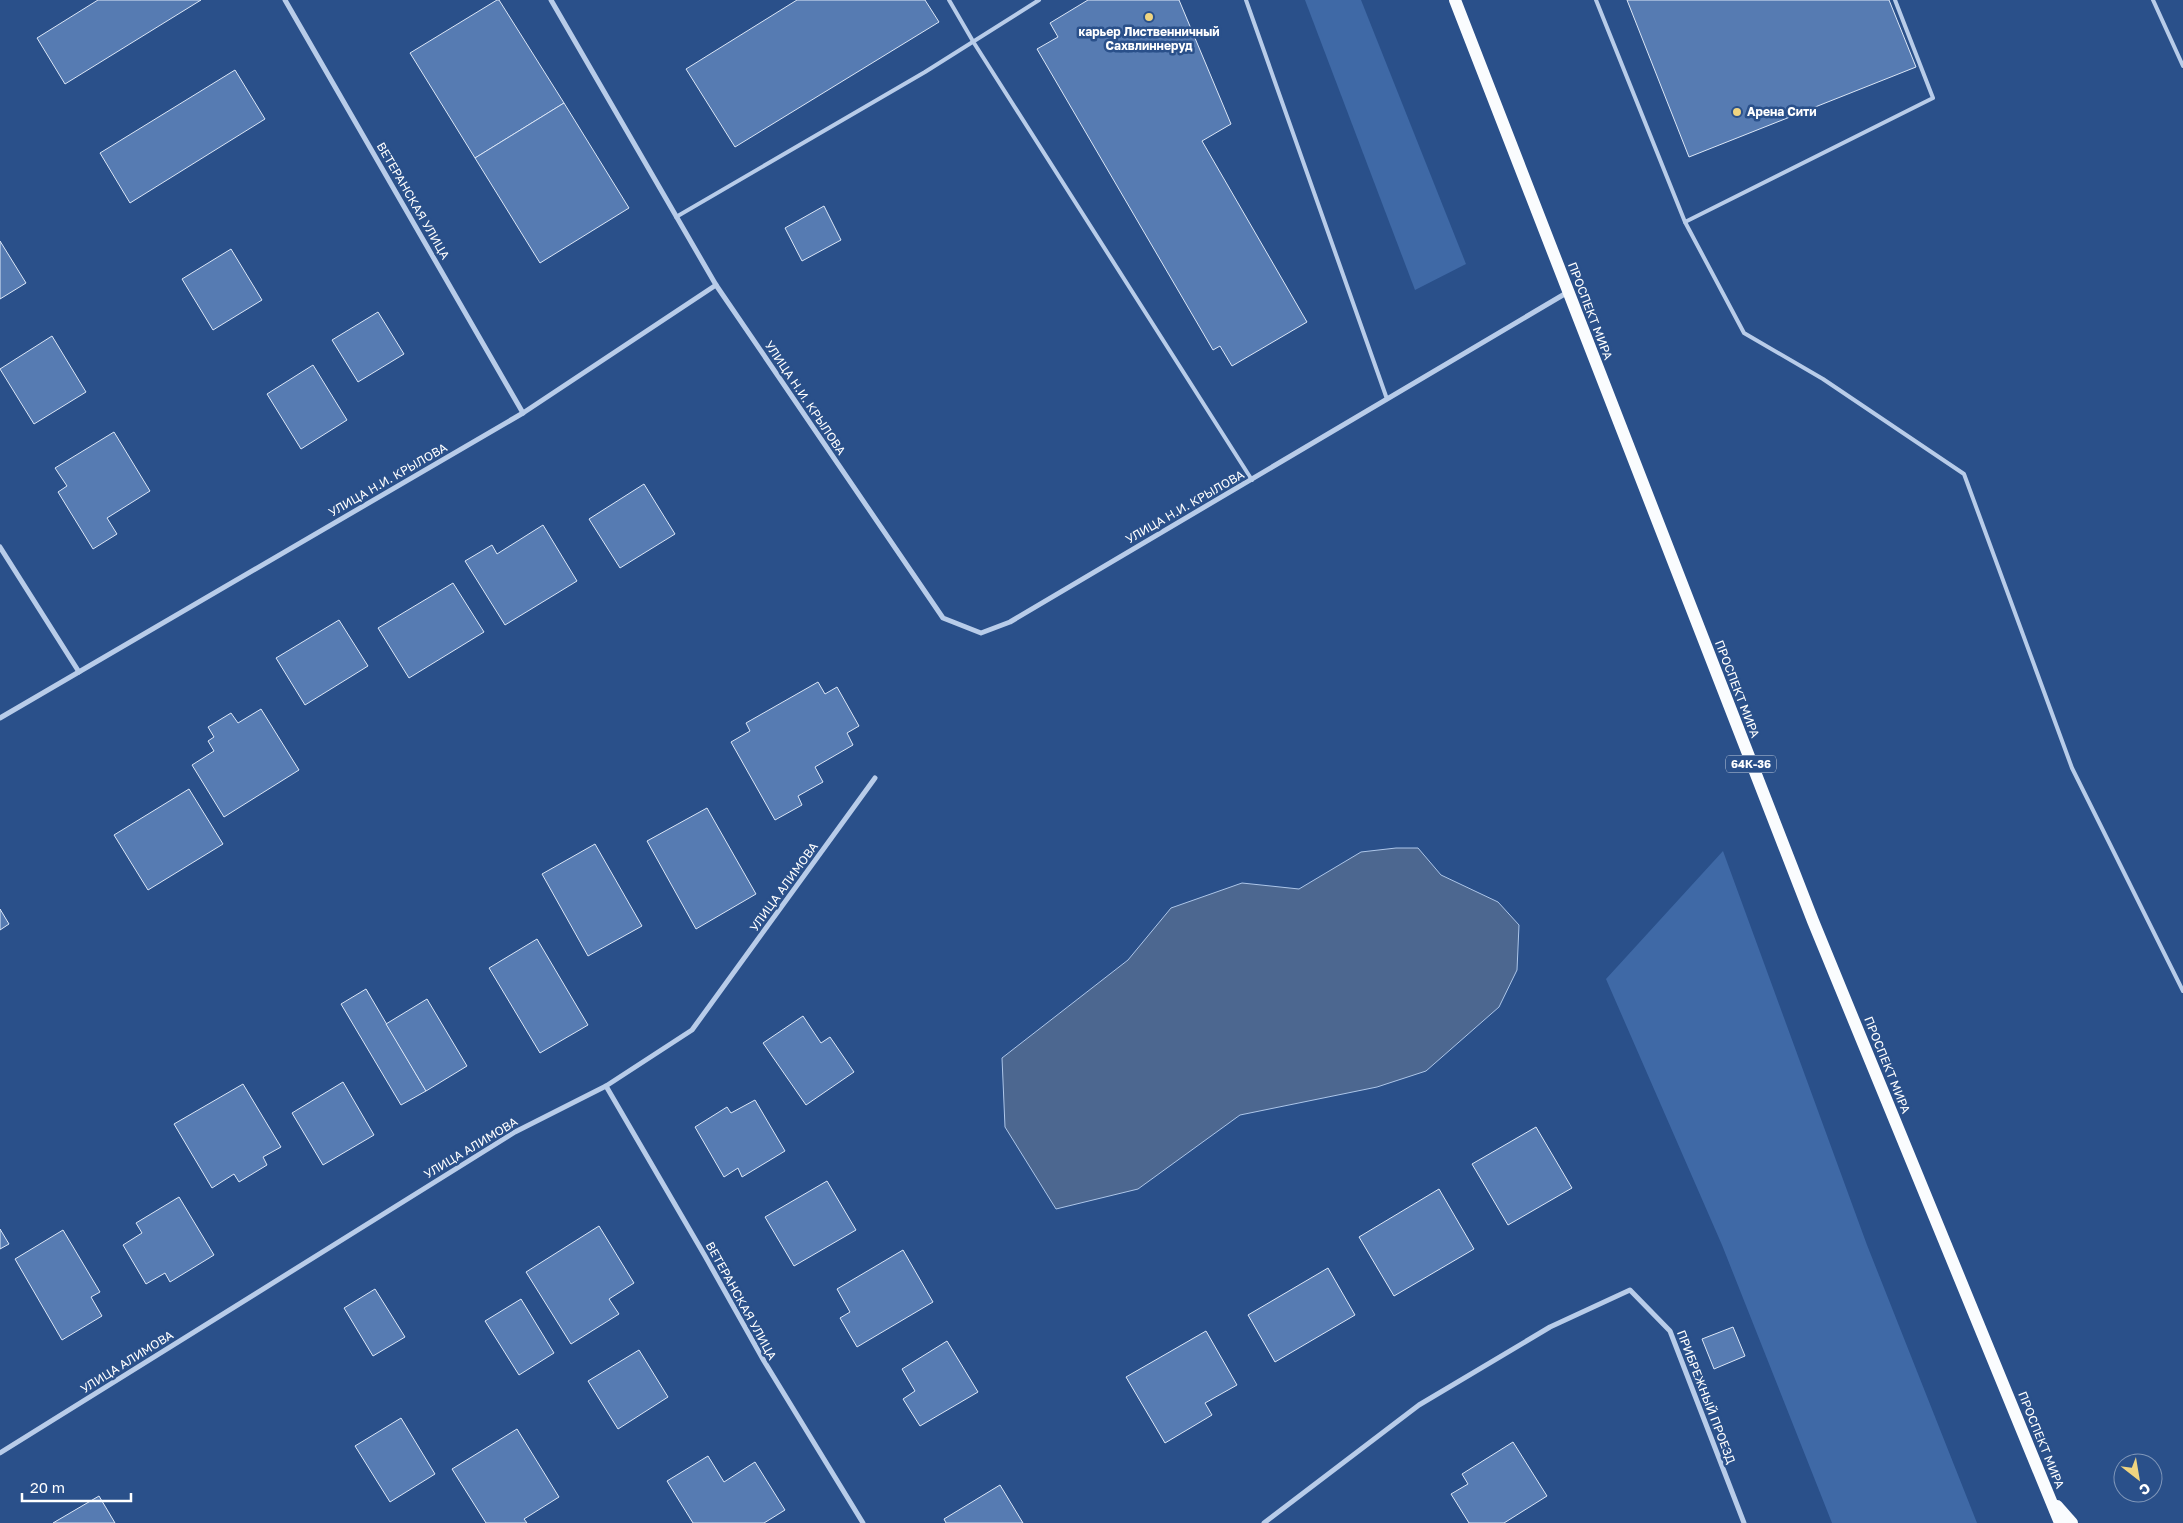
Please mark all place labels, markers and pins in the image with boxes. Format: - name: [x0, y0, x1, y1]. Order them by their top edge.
- marker: карьер Лиственничный Сахвлиннеруд: [1143, 11, 1155, 23]
- place label: карьер Лиственничный Сахвлиннеруд: [1078, 24, 1220, 53]
- place label: Арена Сити: [1747, 104, 1817, 119]
- marker: Арена Сити: [1731, 106, 1743, 118]

